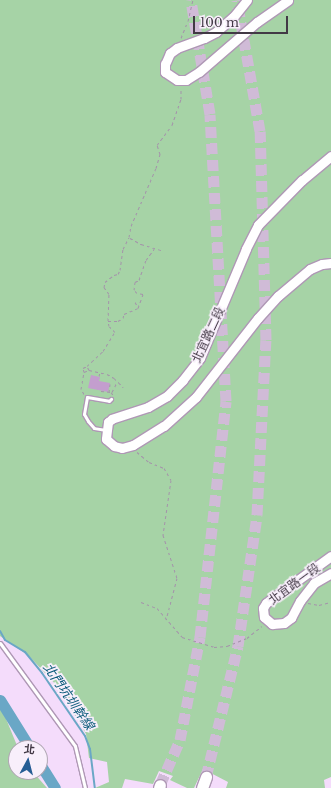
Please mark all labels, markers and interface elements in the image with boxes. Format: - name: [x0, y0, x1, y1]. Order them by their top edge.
- scale bar: [195, 8, 290, 34]
- text: 100 m: [200, 15, 239, 30]
- street label: 北宜路二段: [189, 305, 227, 365]
- street label: 北宜路一段: [265, 561, 323, 607]
- water label: 北門坑圳幹線: [39, 661, 97, 733]
- north arrow: [8, 740, 48, 780]
- text: 北: [23, 741, 36, 757]

